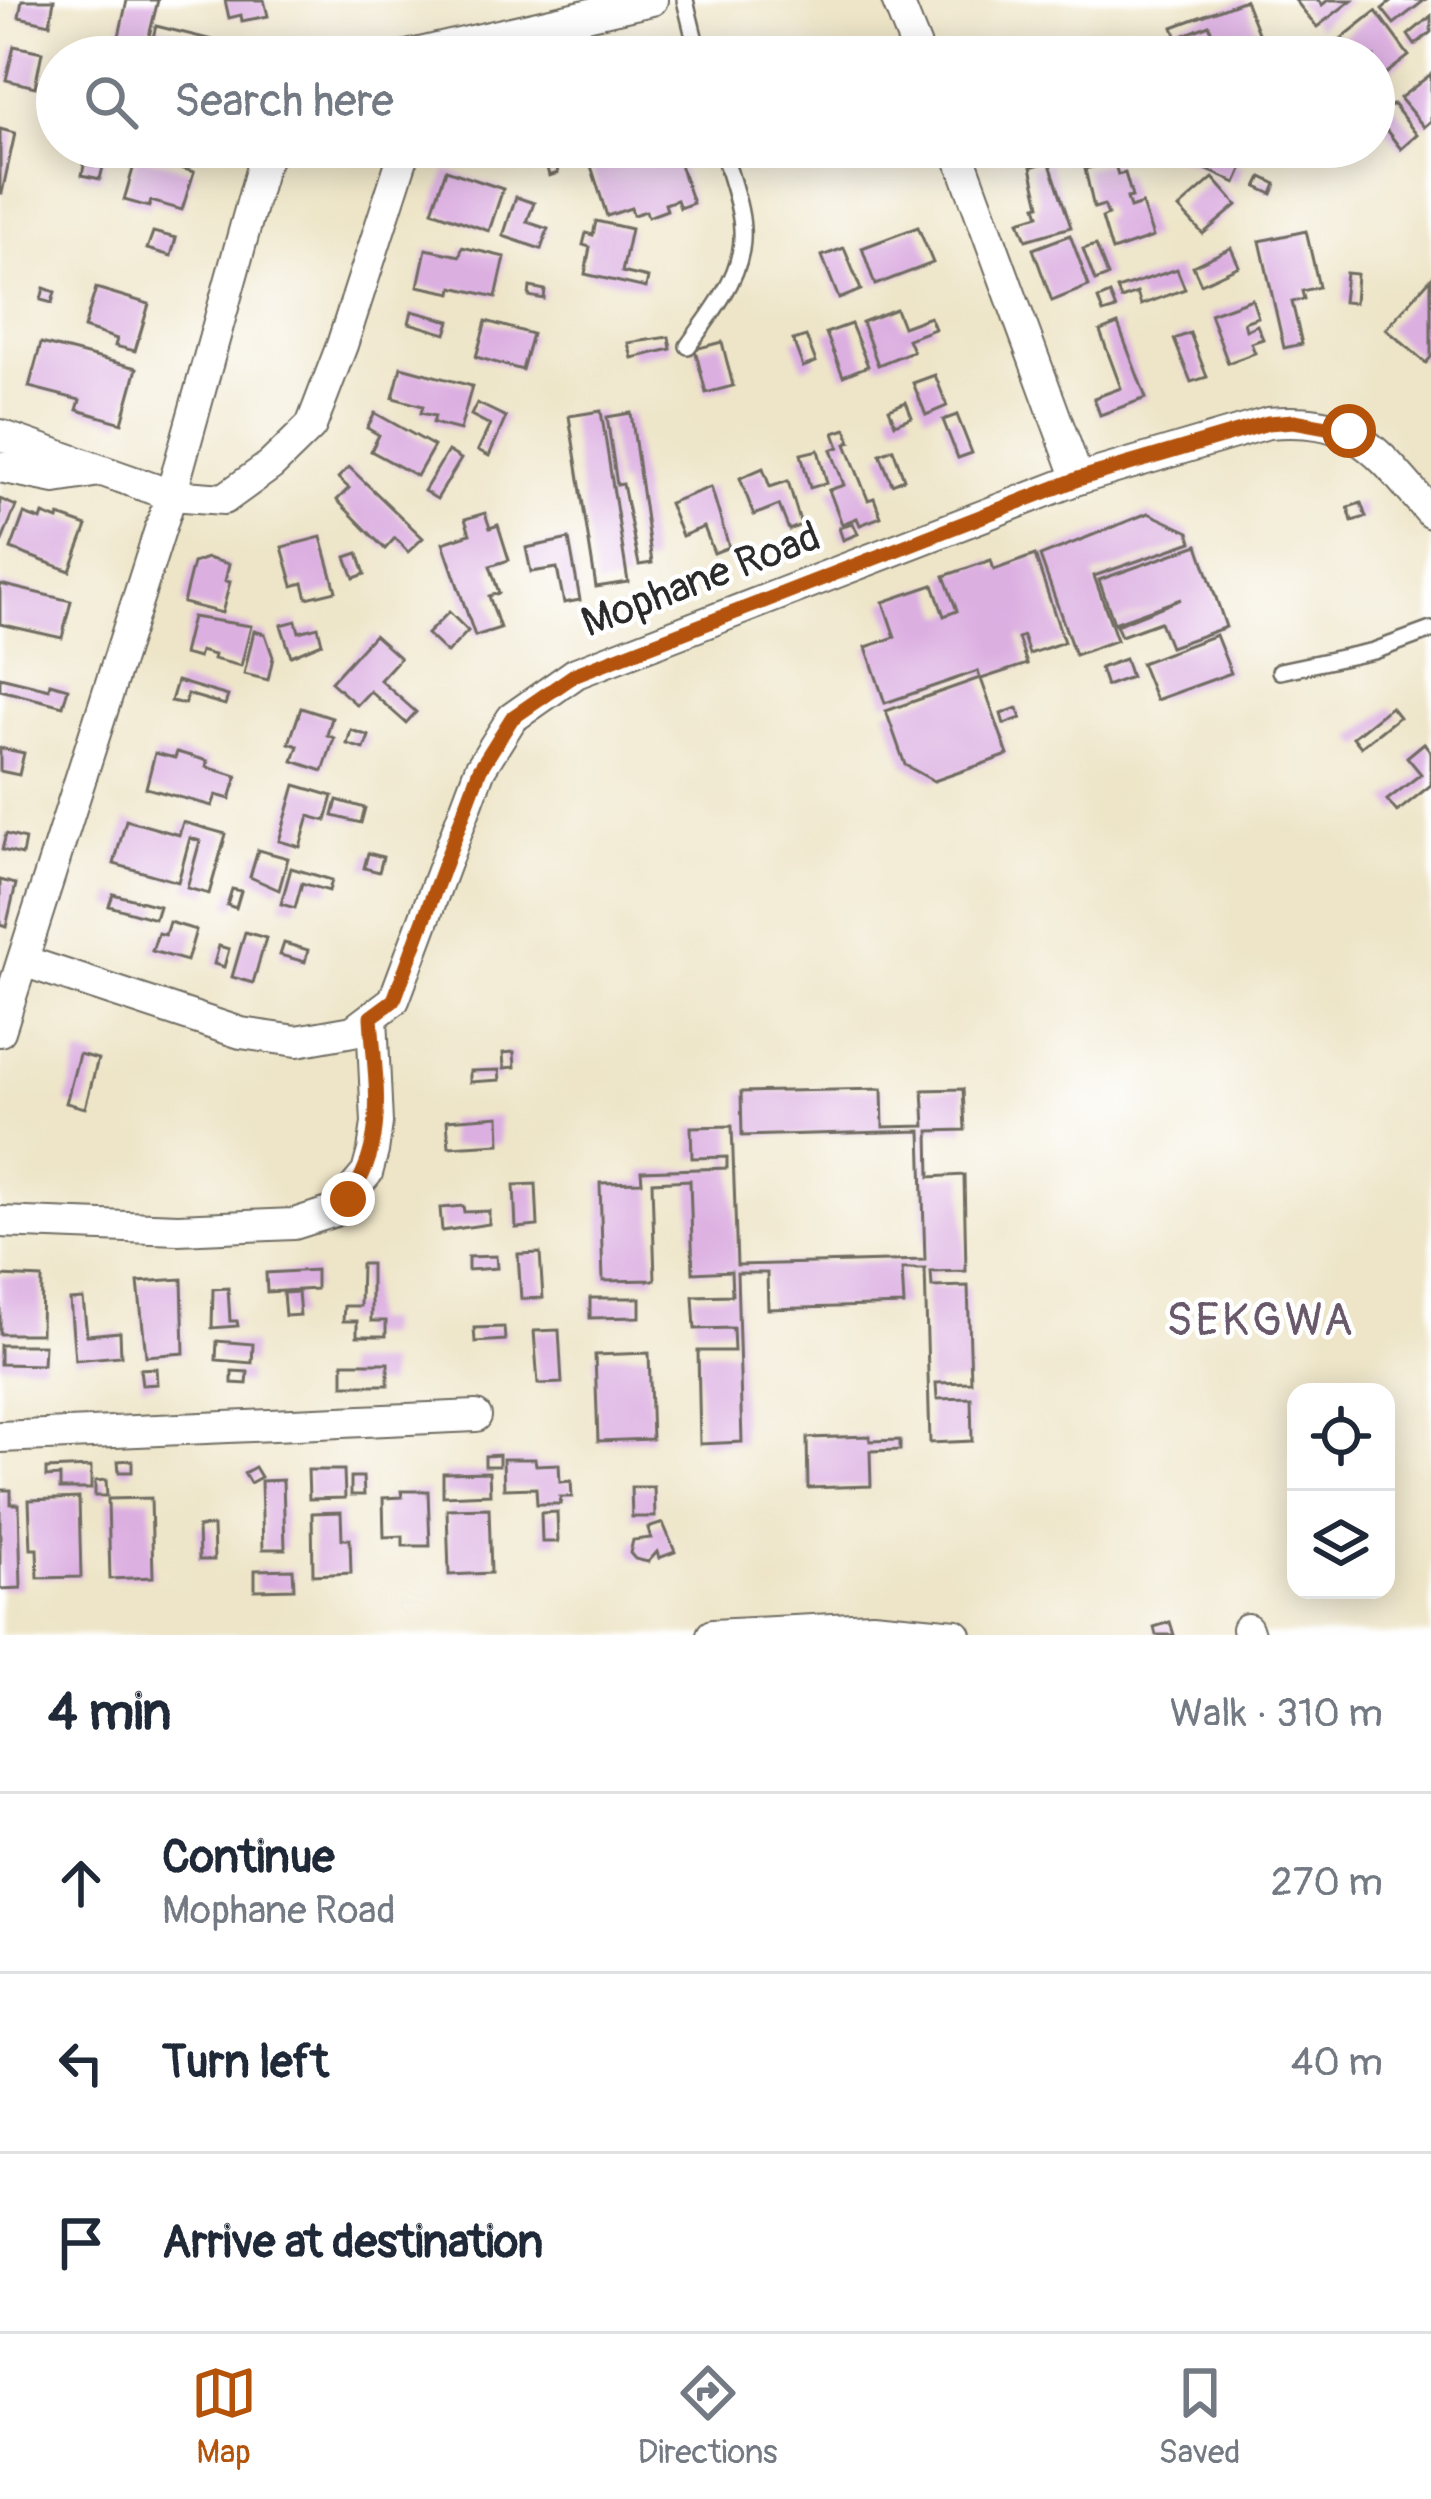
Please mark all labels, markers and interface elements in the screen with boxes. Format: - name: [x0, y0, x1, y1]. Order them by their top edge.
- search box: [36, 36, 1395, 168]
- icon: search: [78, 69, 144, 135]
- text: Search here: [174, 74, 394, 130]
- route start: [1322, 404, 1376, 458]
- street label: Mophane Road: [574, 511, 828, 649]
- route end: [321, 1172, 375, 1226]
- district label: SEKGWA: [1166, 1293, 1356, 1349]
- map controls: [1287, 1383, 1395, 1599]
- button: locate: [1287, 1383, 1395, 1491]
- button: layers: [1287, 1491, 1395, 1599]
- text: 4 min: [48, 1681, 171, 1745]
- text: Walk · 310 m: [1170, 1689, 1383, 1738]
- text: Continue: [162, 1830, 335, 1886]
- icon: ahead: [48, 1850, 114, 1916]
- text: 270 m: [1271, 1858, 1383, 1907]
- text: Mophane Road: [162, 1886, 396, 1935]
- icon: left: [48, 2030, 114, 2096]
- text: Turn left: [162, 2035, 329, 2091]
- text: 40 m: [1291, 2038, 1383, 2087]
- icon: arrive: [48, 2210, 114, 2276]
- text: Arrive at destination: [162, 2215, 543, 2271]
- tab: Map: [191, 2360, 257, 2473]
- tab: Directions: [638, 2360, 778, 2473]
- tab: Saved: [1159, 2360, 1240, 2473]

